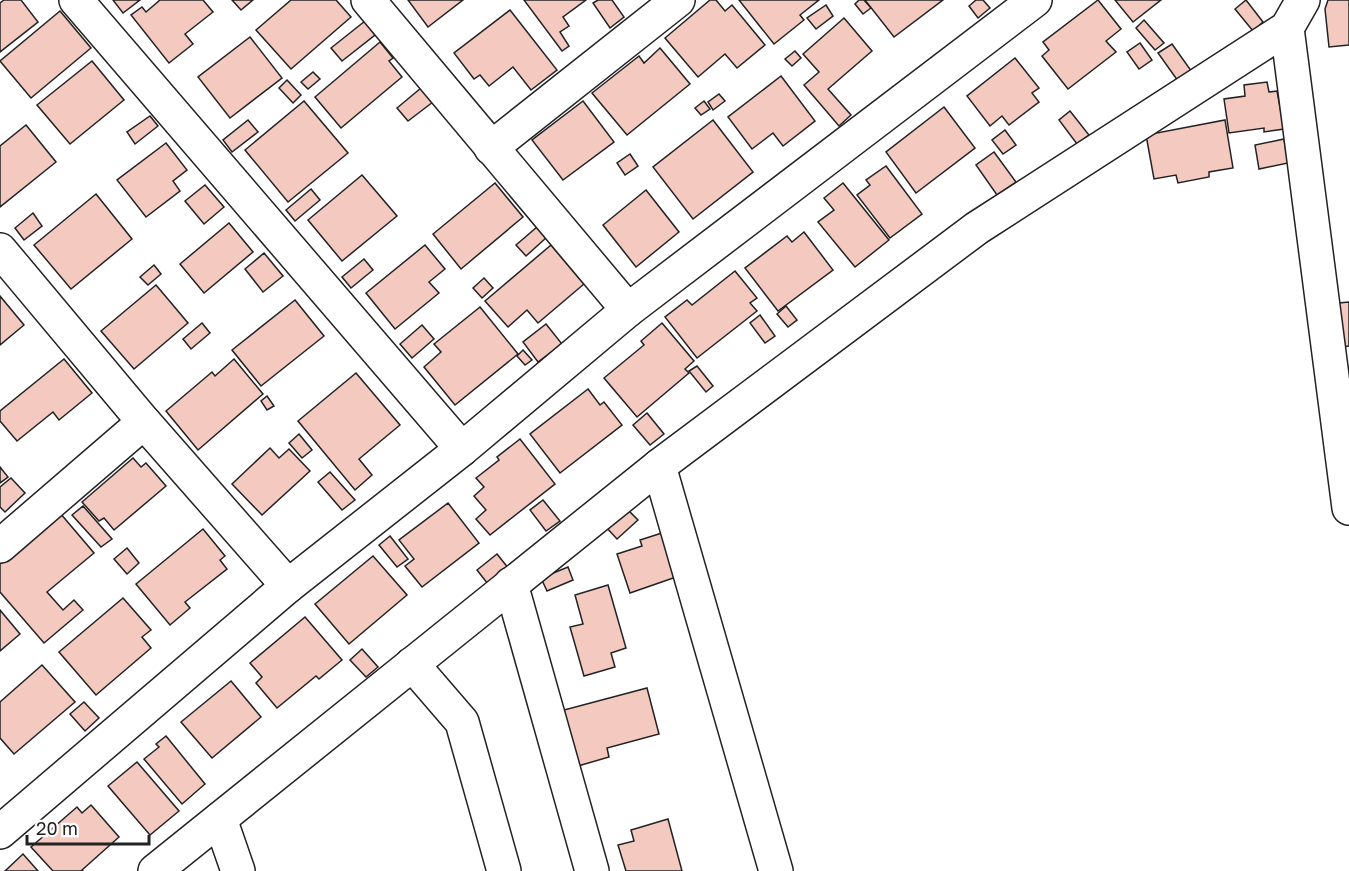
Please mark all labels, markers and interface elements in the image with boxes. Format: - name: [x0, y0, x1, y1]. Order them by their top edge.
- scale bar: [27, 808, 148, 846]
- text: 20 m: [36, 817, 78, 839]

